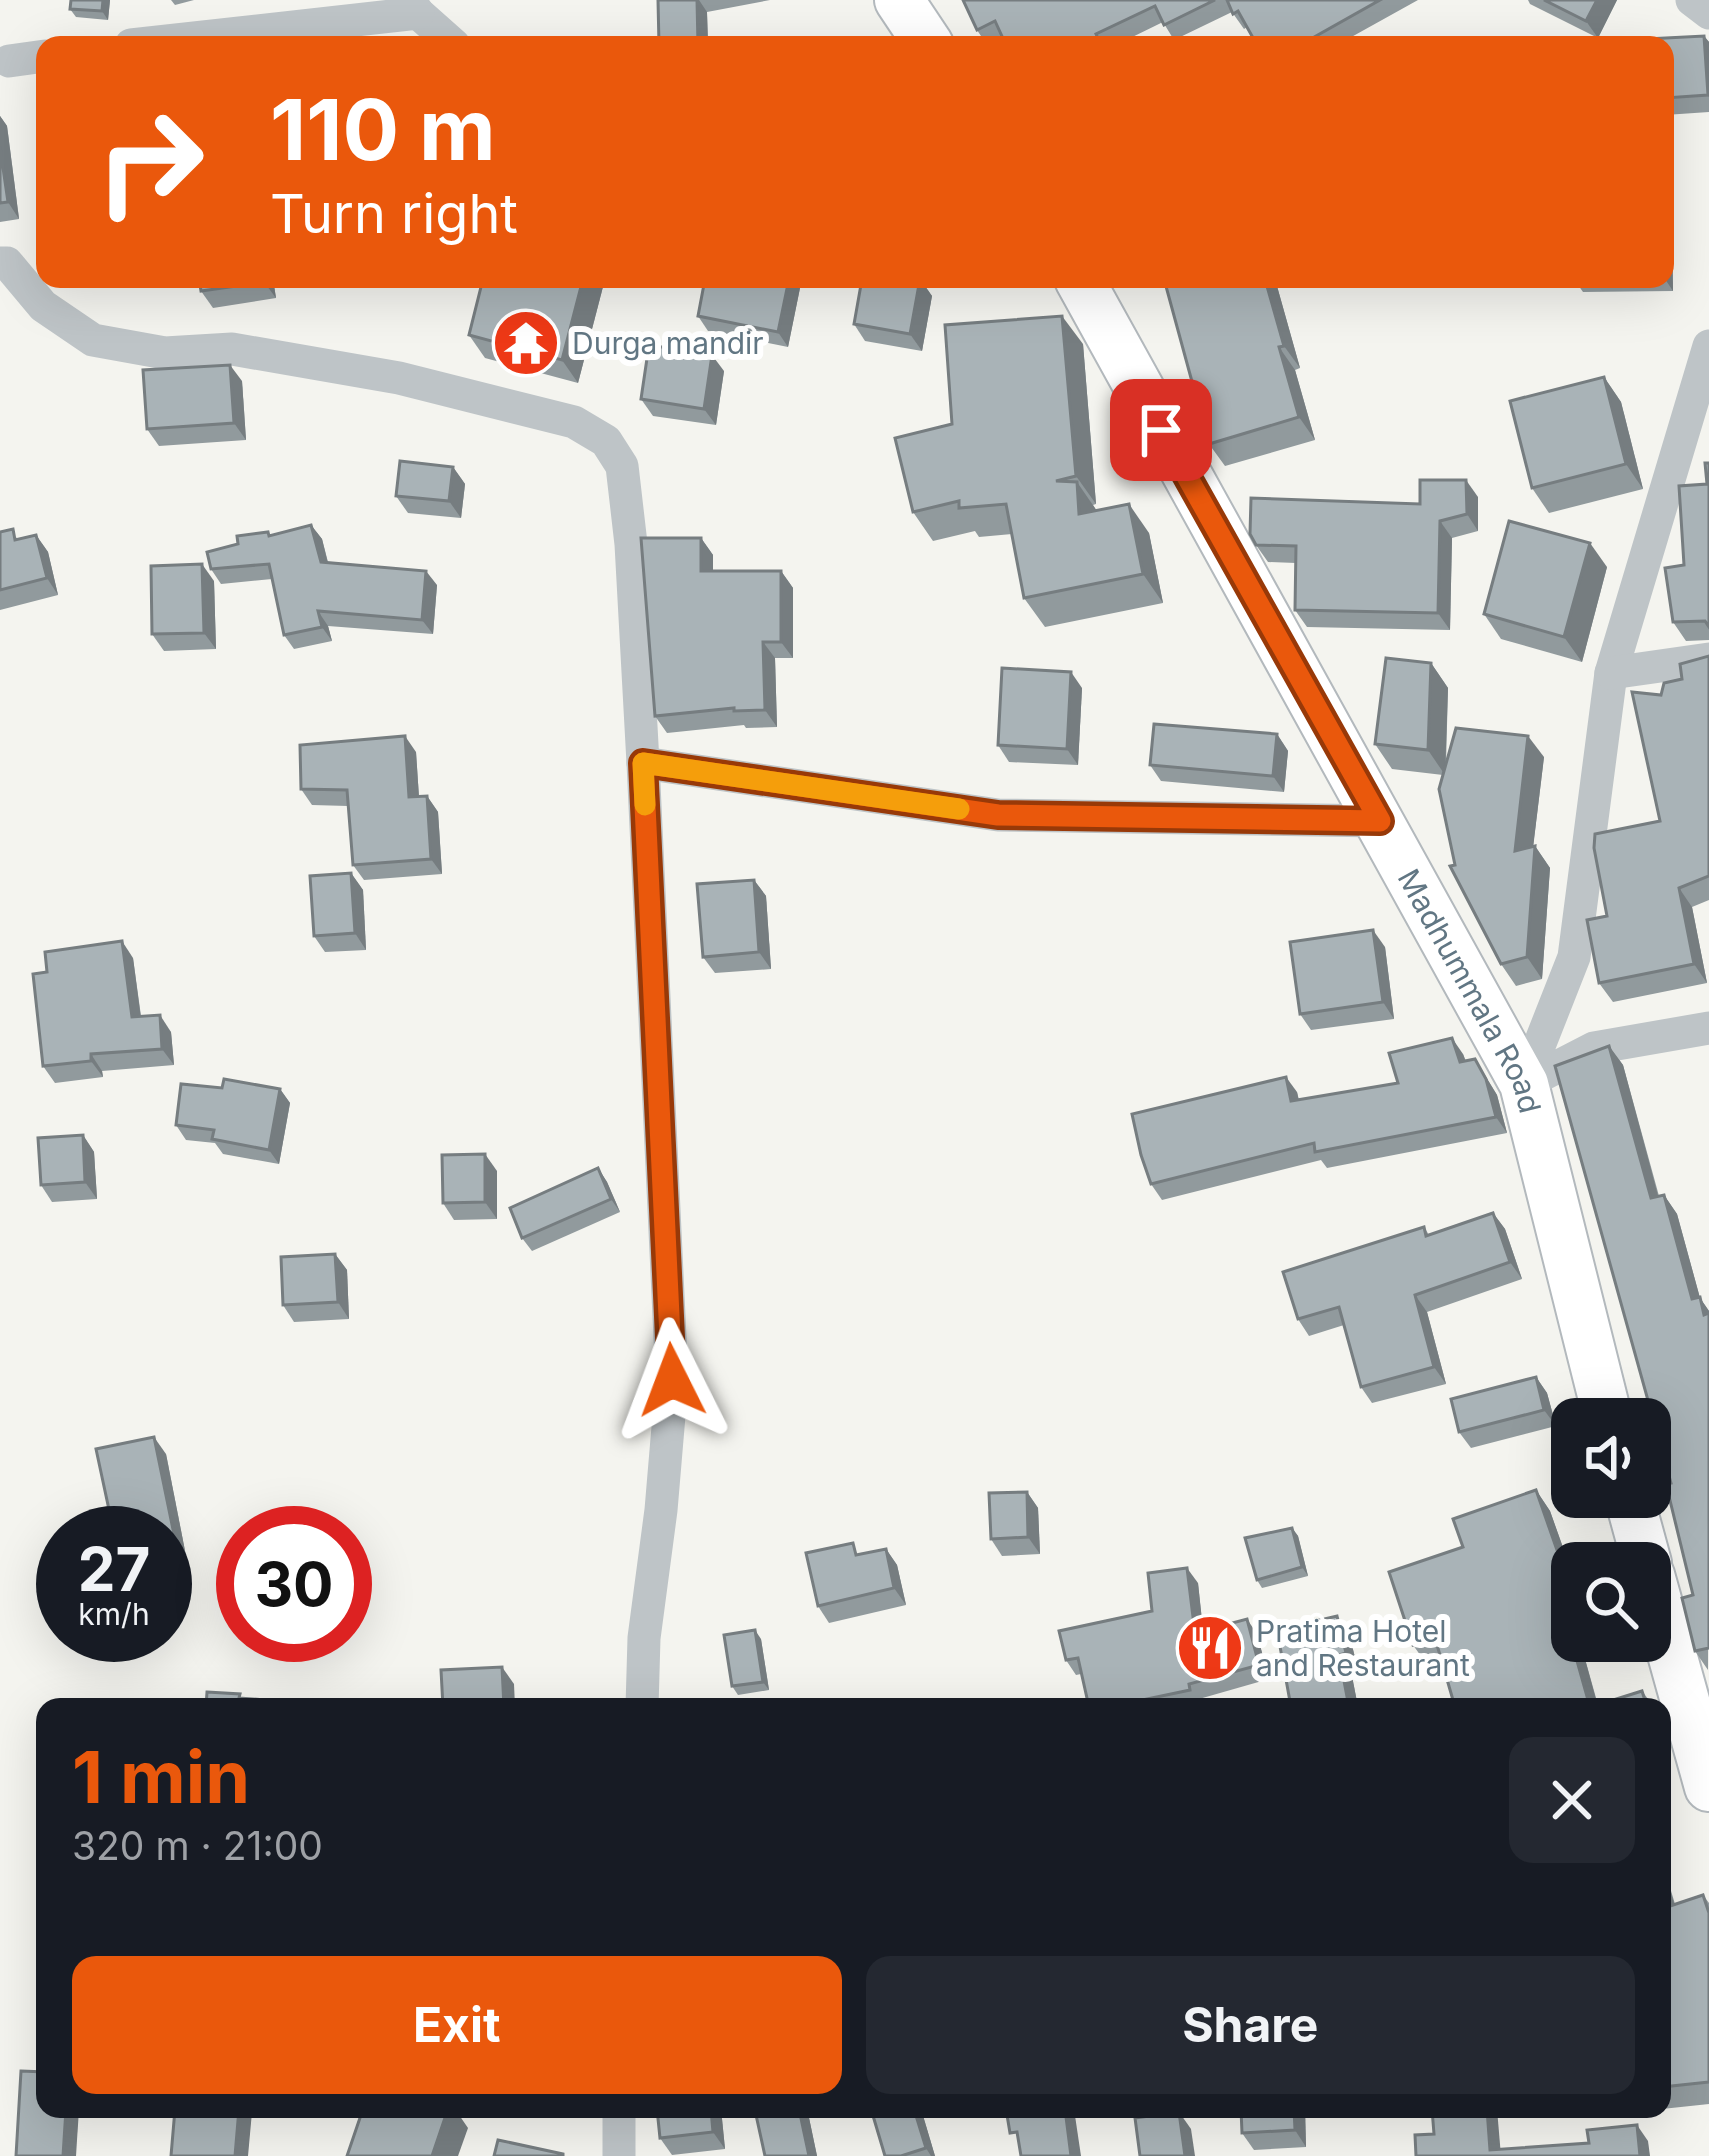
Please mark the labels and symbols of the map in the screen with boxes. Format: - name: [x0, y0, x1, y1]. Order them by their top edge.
- temple icon: Durga mandir: [491, 308, 561, 378]
- place label: Durga mandir: [572, 325, 764, 361]
- pin: [1110, 379, 1212, 481]
- street label: Madhummala Road: [1391, 863, 1549, 1117]
- position arrow: [609, 1317, 735, 1443]
- speed limit sign: 30: [216, 1506, 372, 1662]
- restaurant icon: Pratima Hotel and Restaurant: [1175, 1613, 1245, 1683]
- place label: Pratima Hotel and Restaurant: [1256, 1613, 1470, 1683]

